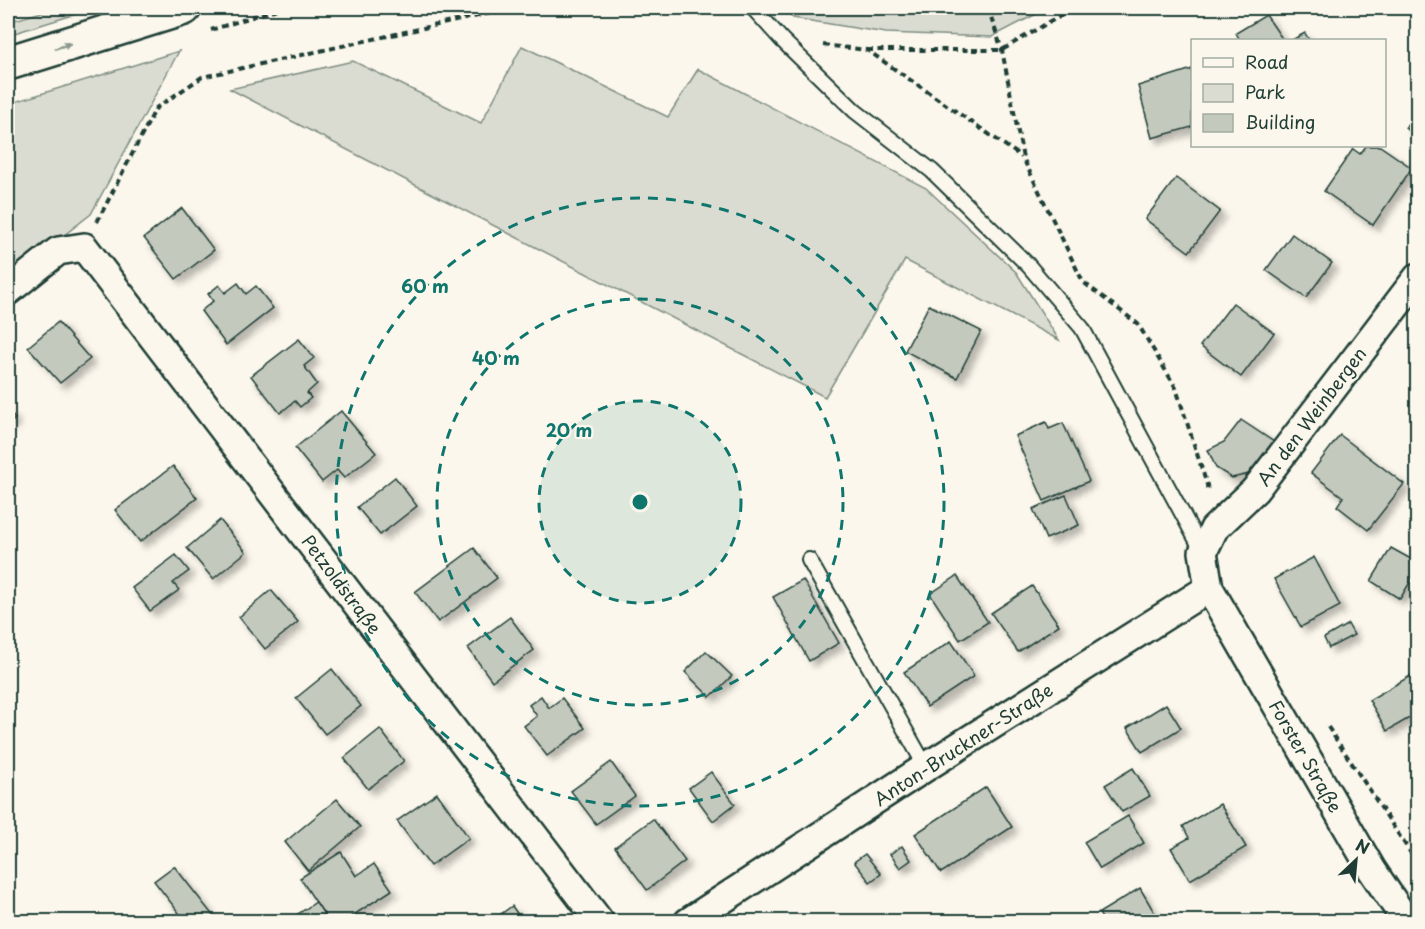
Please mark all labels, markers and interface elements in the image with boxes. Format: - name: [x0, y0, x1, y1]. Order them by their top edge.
- legend: [1191, 39, 1386, 147]
- one-way arrow: [54, 41, 72, 50]
- text: Road: [1245, 48, 1289, 75]
- text: Park: [1245, 78, 1285, 105]
- text: Building: [1245, 108, 1315, 135]
- text: 60 m: [401, 272, 449, 299]
- street label: An den Weinbergen: [1250, 341, 1372, 491]
- text: 40 m: [472, 344, 520, 371]
- text: 20 m: [546, 416, 592, 443]
- centre of rings: [630, 492, 650, 512]
- street label: Petzoldstraße: [296, 529, 388, 639]
- street label: Anton-Bruckner-Straße: [868, 676, 1058, 812]
- street label: Forster Straße: [1263, 695, 1349, 817]
- north arrow: [1326, 830, 1386, 890]
- text: N: [1352, 832, 1374, 859]

